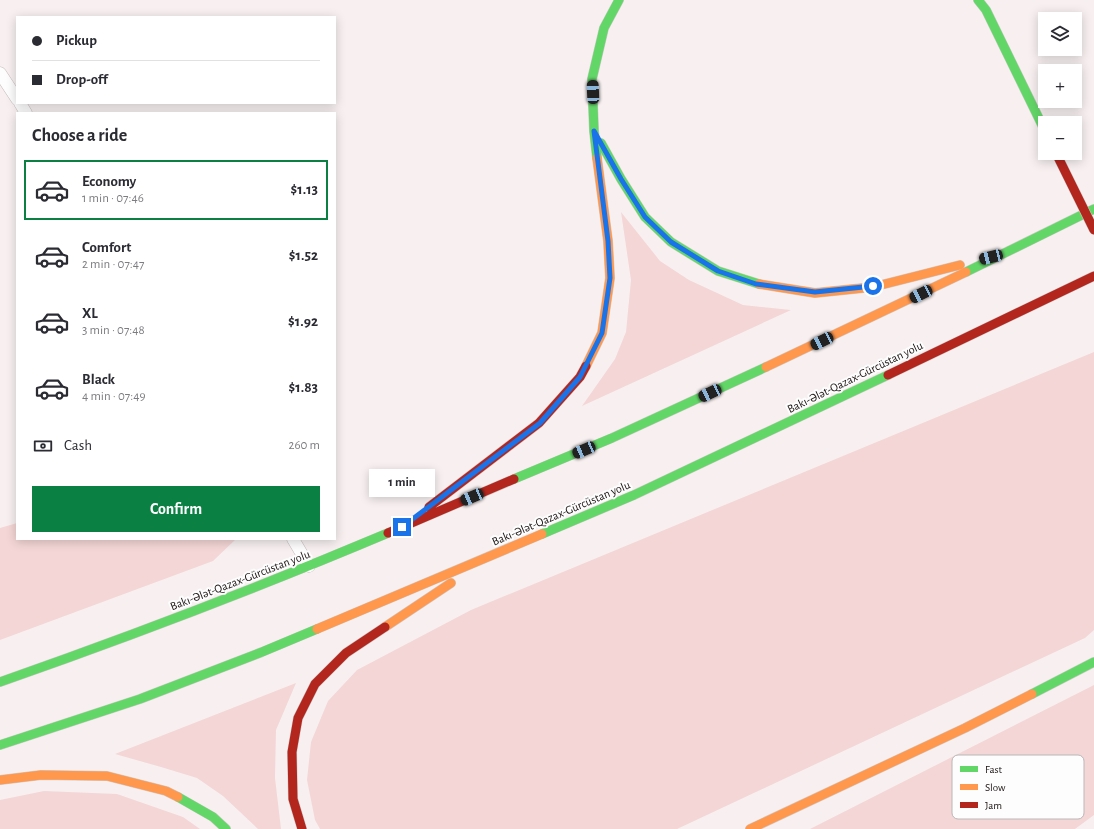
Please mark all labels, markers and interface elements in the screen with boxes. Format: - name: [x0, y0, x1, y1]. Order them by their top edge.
- map controls: [1038, 12, 1082, 160]
- button: layers: [1038, 12, 1082, 56]
- text: Pickup: [56, 33, 97, 48]
- button: +: [1038, 64, 1082, 108]
- text: Drop-off: [56, 72, 108, 87]
- car: [587, 80, 599, 104]
- button: −: [1038, 116, 1082, 160]
- text: Choose a ride: [32, 127, 127, 145]
- icon: car: [34, 172, 70, 208]
- text: Economy: [82, 174, 136, 189]
- text: $1.13: [291, 182, 318, 197]
- text: 1 min · 07:46: [82, 192, 144, 205]
- icon: car: [34, 238, 70, 274]
- text: Comfort: [82, 240, 131, 255]
- text: $1.52: [289, 248, 318, 263]
- car: [978, 248, 1004, 266]
- text: 2 min · 07:47: [82, 258, 145, 271]
- route start: [864, 277, 882, 295]
- car: [908, 283, 934, 305]
- icon: car: [34, 304, 70, 340]
- text: XL: [82, 306, 98, 321]
- text: $1.92: [288, 314, 318, 329]
- text: 3 min · 07:48: [82, 324, 145, 337]
- car: [809, 330, 835, 352]
- street label: Bakı-Ələt-Qazax-Gürcüstan yolu: [785, 339, 925, 416]
- icon: car: [34, 370, 70, 406]
- text: Black: [82, 372, 115, 387]
- text: $1.83: [289, 380, 318, 395]
- car: [697, 382, 723, 404]
- text: 4 min · 07:49: [82, 390, 146, 403]
- icon: cash: [32, 435, 54, 457]
- text: Cash: [64, 438, 92, 453]
- text: 260 m: [289, 439, 320, 452]
- car: [571, 440, 597, 460]
- callout: 1 min: [369, 469, 435, 497]
- text: 1 min: [388, 476, 416, 489]
- street label: Bakı-Ələt-Qazax-Gürcüstan yolu: [490, 478, 632, 549]
- button: Confirm: [32, 486, 320, 532]
- car: [459, 487, 485, 507]
- route end: [393, 518, 411, 536]
- street label: Bakı-Ələt-Qazax-Gürcüstan yolu: [168, 548, 312, 613]
- legend: [952, 755, 1084, 819]
- text: Fast: [985, 764, 1003, 775]
- text: Slow: [985, 782, 1006, 793]
- text: Jam: [985, 800, 1002, 811]

